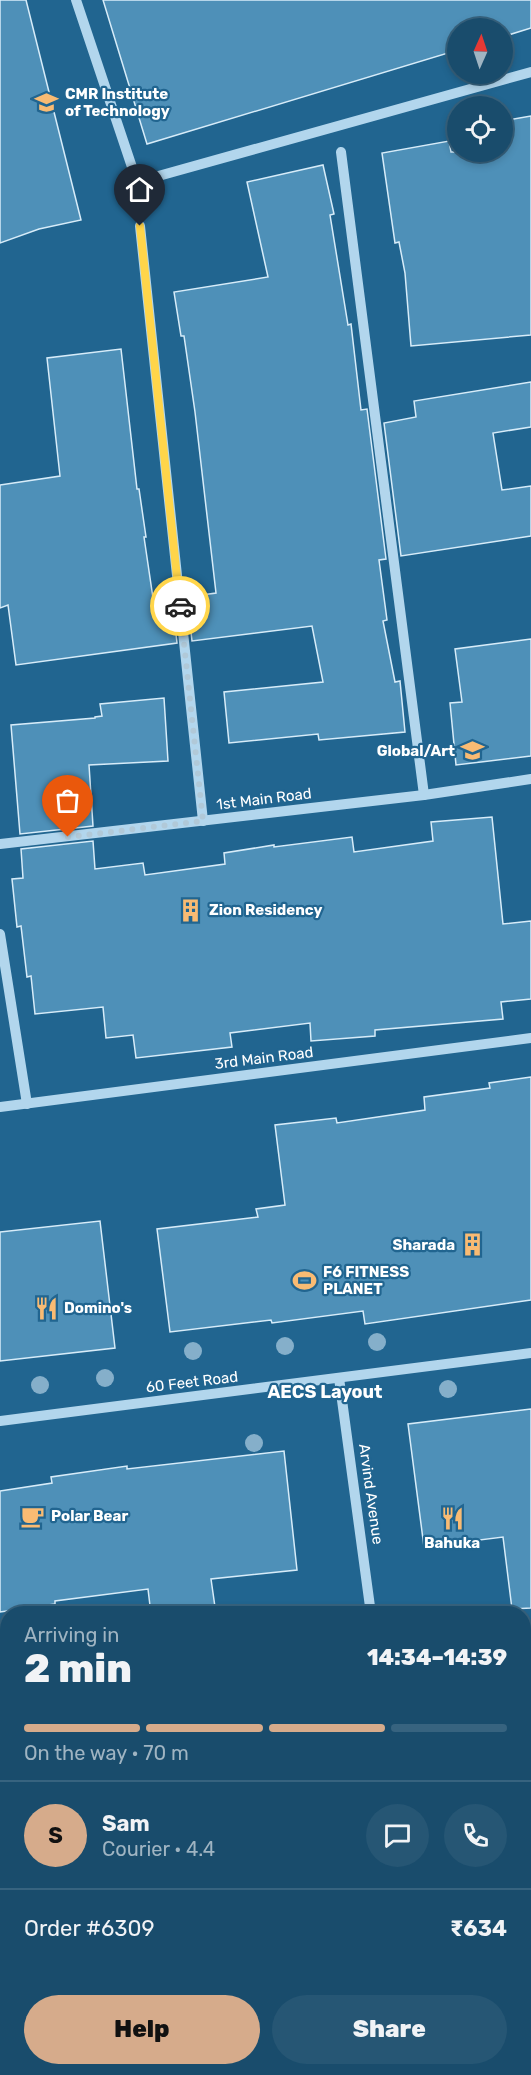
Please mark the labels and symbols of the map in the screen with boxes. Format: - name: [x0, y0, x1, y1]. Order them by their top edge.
- north arrow: [447, 18, 513, 84]
- place label: CMR Institute of Technology: [65, 85, 170, 120]
- school or university icon: CMR Institute of Technology: [34, 90, 60, 116]
- pin: [114, 164, 165, 226]
- courier: [150, 576, 210, 636]
- school or university icon: Global/Art: [460, 738, 486, 764]
- place label: Global/Art: [377, 742, 455, 760]
- pin: [42, 775, 93, 837]
- street label: 1st Main Road: [215, 784, 313, 814]
- building icon: Zion Residency: [178, 897, 204, 923]
- place label: Zion Residency: [209, 901, 322, 919]
- street label: 3rd Main Road: [214, 1043, 314, 1073]
- building icon: Sharada: [460, 1232, 486, 1258]
- place label: Sharada: [393, 1236, 455, 1254]
- place label: F6 FITNESS PLANET: [323, 1263, 409, 1298]
- sports icon: F6 FITNESS PLANET: [292, 1268, 318, 1294]
- restaurant icon: Domino's: [33, 1295, 59, 1321]
- place label: Domino's: [64, 1299, 132, 1317]
- street label: 60 Feet Road: [145, 1367, 239, 1397]
- district label: AECS Layout: [267, 1381, 383, 1403]
- street label: Arvind Avenue: [355, 1442, 387, 1546]
- cafe icon: Polar Bear: [20, 1503, 46, 1529]
- restaurant icon: Bahuka: [439, 1506, 465, 1532]
- place label: Polar Bear: [51, 1507, 128, 1525]
- place label: Bahuka: [424, 1534, 480, 1552]

